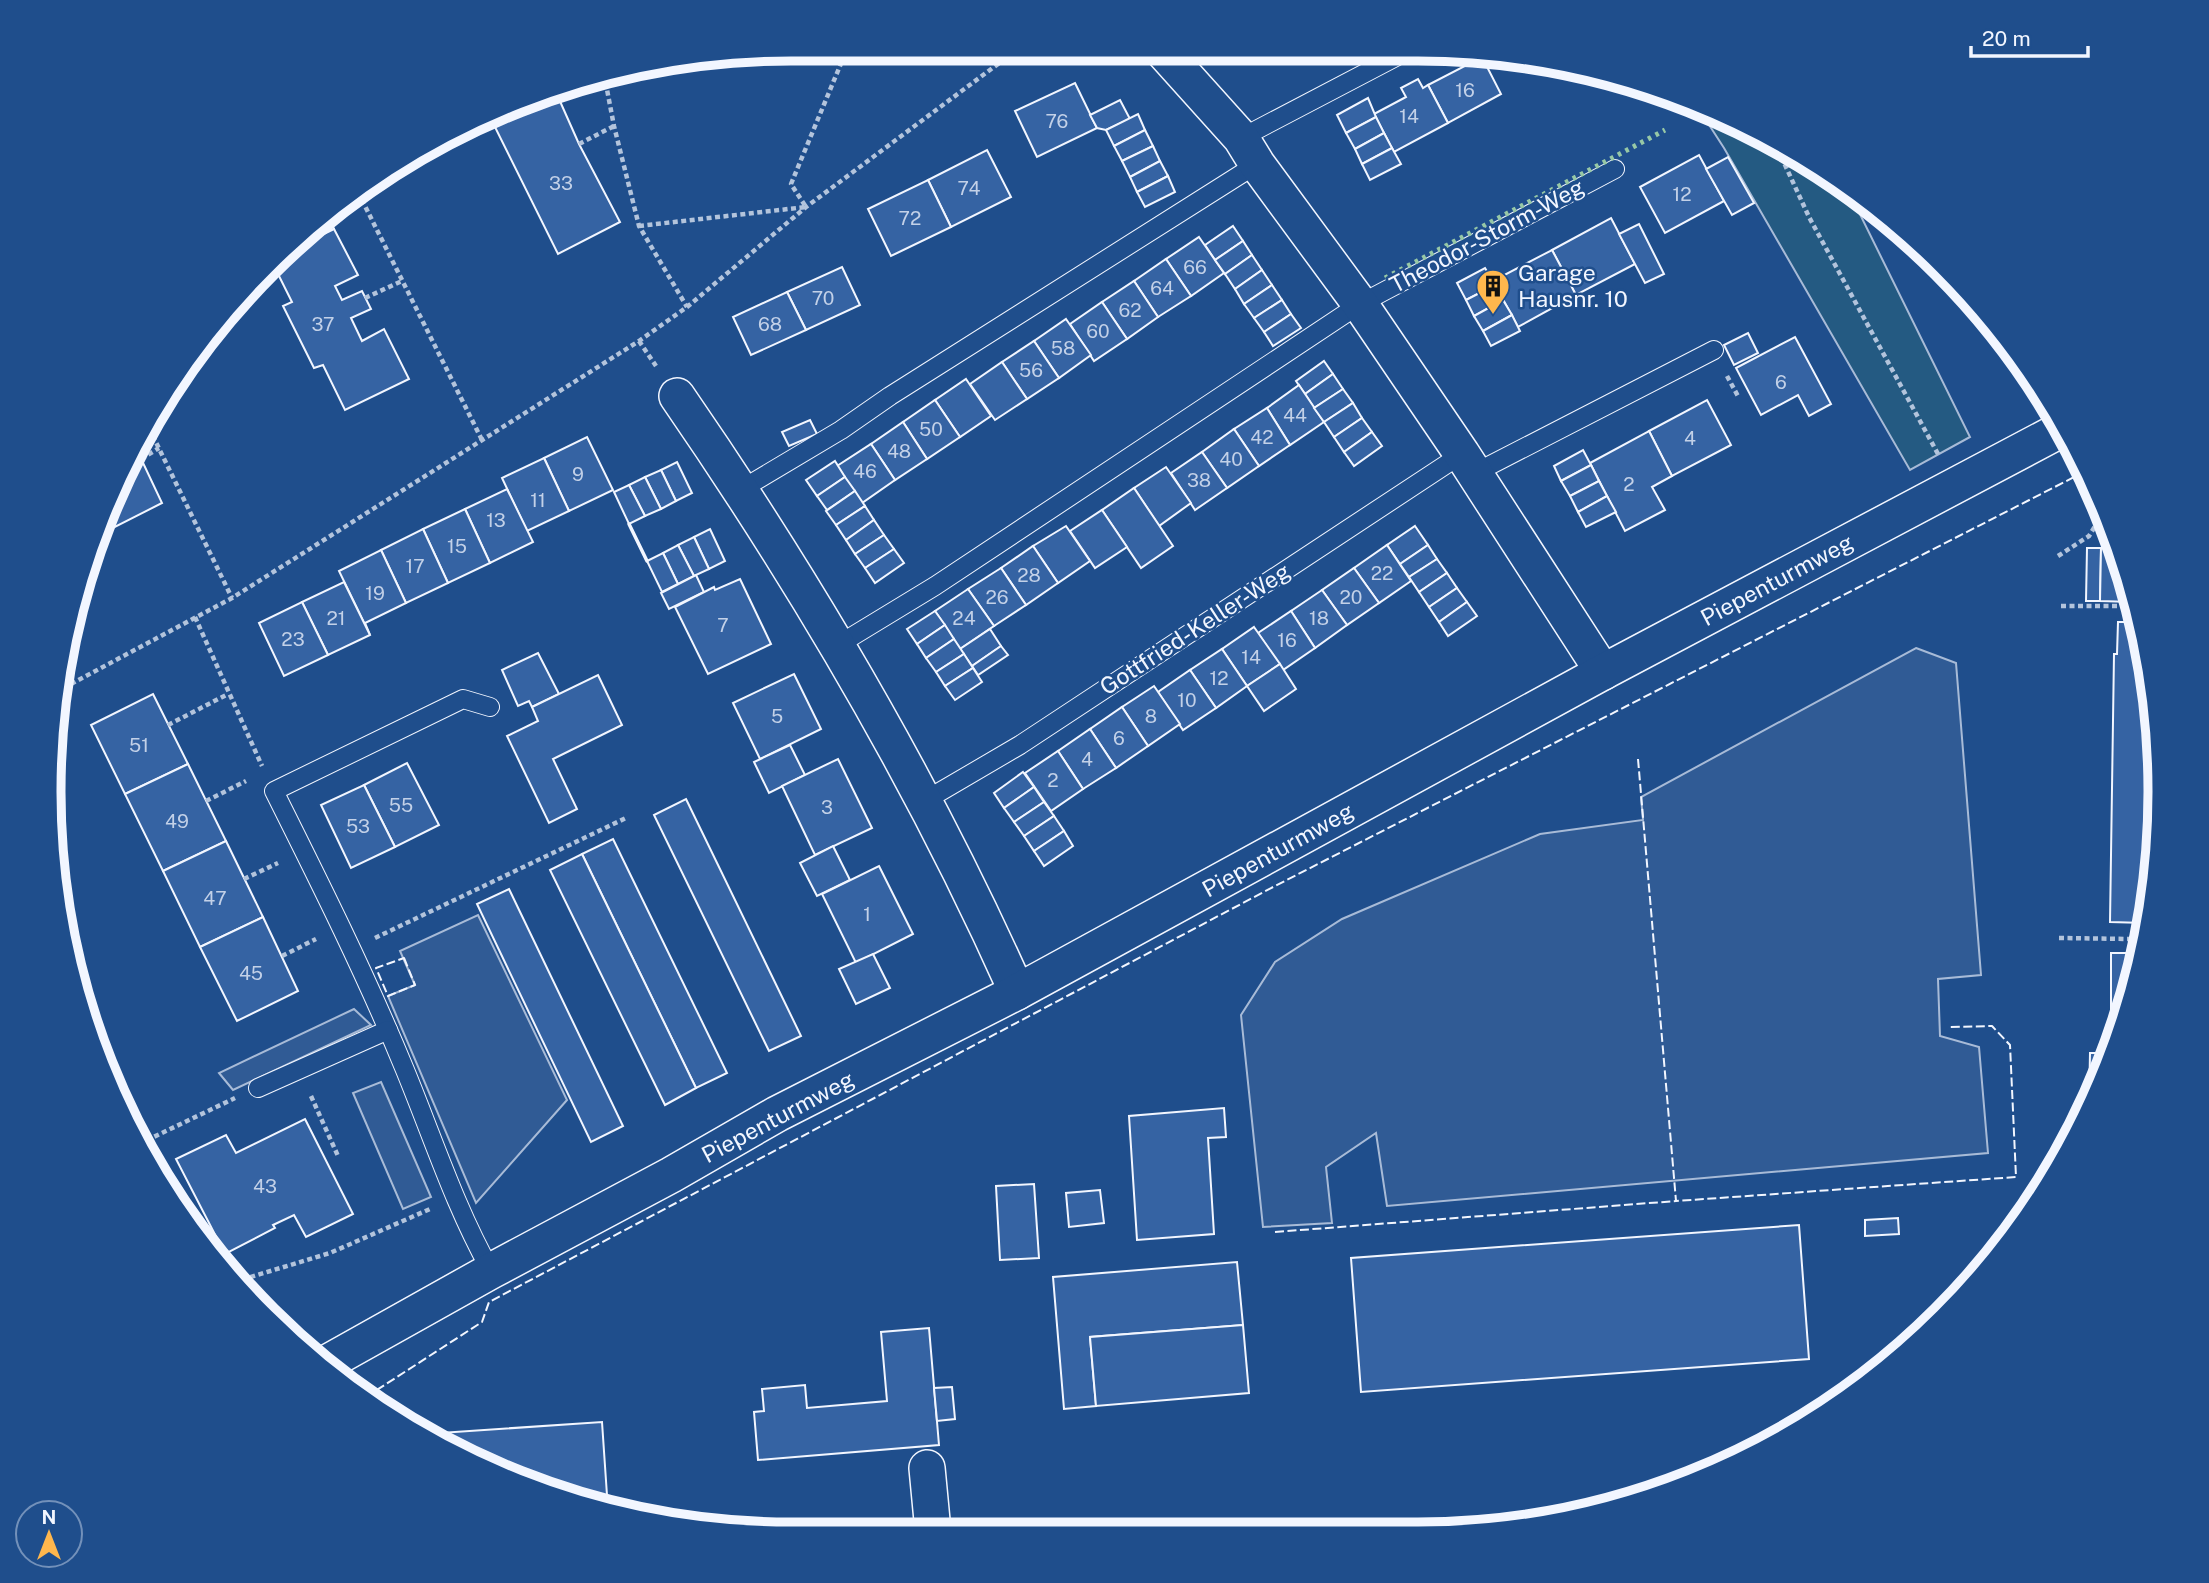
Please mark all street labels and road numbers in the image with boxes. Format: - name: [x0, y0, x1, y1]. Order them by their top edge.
- street label: Theodor-Storm-Weg: [1385, 173, 1589, 298]
- street label: Piepenturmweg: [1696, 528, 1858, 631]
- street label: Gottfried-Keller-Weg: [1095, 557, 1295, 700]
- street label: Piepenturmweg: [1197, 797, 1358, 902]
- street label: Piepenturmweg: [697, 1065, 859, 1168]

